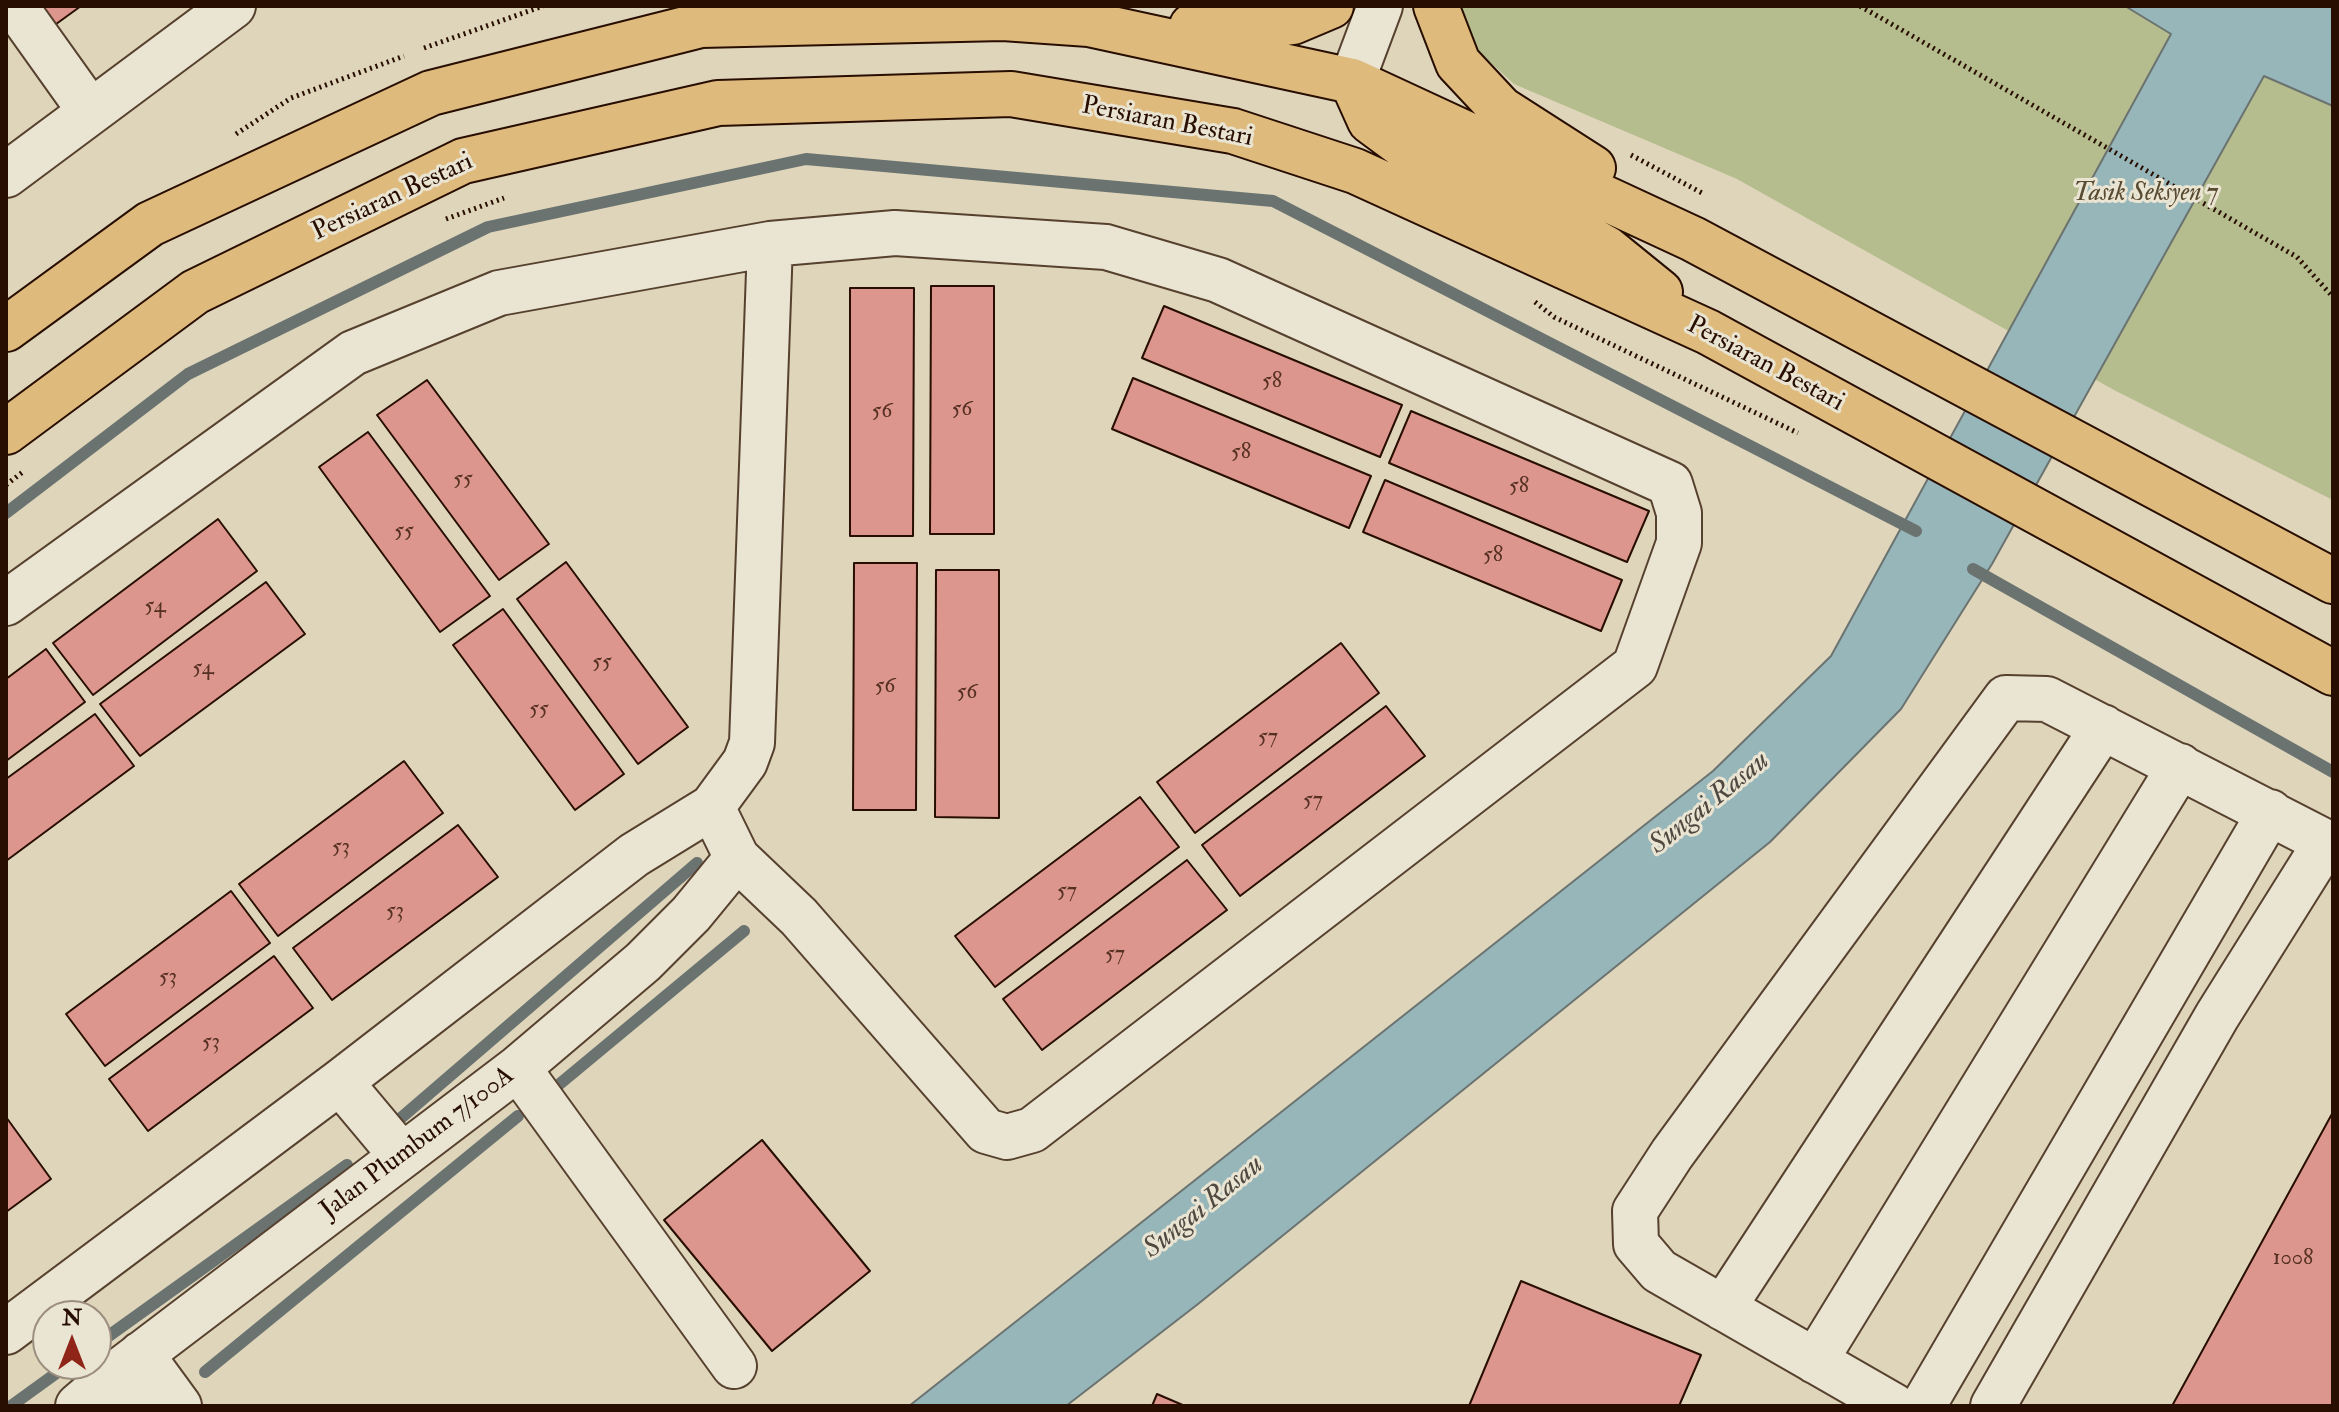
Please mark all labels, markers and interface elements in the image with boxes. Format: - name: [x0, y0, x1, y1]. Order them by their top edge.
- street label: Persiaran Bestari: [1079, 91, 1255, 155]
- street label: Persiaran Bestari: [308, 147, 478, 249]
- park label: Tasik Seksyen 7: [2073, 178, 2219, 210]
- street label: Persiaran Bestari: [1681, 311, 1849, 419]
- house number: 58: [1262, 369, 1282, 395]
- house number: 56: [952, 397, 972, 423]
- house number: 56: [872, 399, 892, 425]
- house number: 58: [1231, 440, 1251, 466]
- house number: 55: [453, 467, 473, 493]
- house number: 58: [1509, 474, 1529, 500]
- house number: 55: [394, 519, 414, 545]
- house number: 58: [1483, 543, 1503, 569]
- house number: 54: [145, 594, 165, 620]
- house number: 55: [592, 650, 612, 676]
- house number: 54: [193, 656, 213, 682]
- house number: 56: [875, 674, 895, 700]
- house number: 56: [957, 680, 977, 706]
- house number: 55: [529, 697, 549, 723]
- house number: 57: [1258, 725, 1278, 751]
- water label: Sungai Rasau: [1643, 745, 1777, 863]
- house number: 57: [1303, 788, 1323, 814]
- house number: 53: [332, 835, 350, 861]
- house number: 57: [1057, 879, 1077, 905]
- house number: 53: [386, 899, 404, 925]
- house number: 57: [1105, 942, 1125, 968]
- house number: 53: [159, 965, 177, 991]
- house number: 53: [202, 1030, 220, 1056]
- street label: Jalan Plumbum 7/100A: [315, 1061, 521, 1227]
- water label: Sungai Rasau: [1137, 1149, 1271, 1267]
- house number: 1008: [2273, 1246, 2313, 1272]
- north arrow: [32, 1300, 112, 1380]
- text: N: [62, 1304, 82, 1332]

